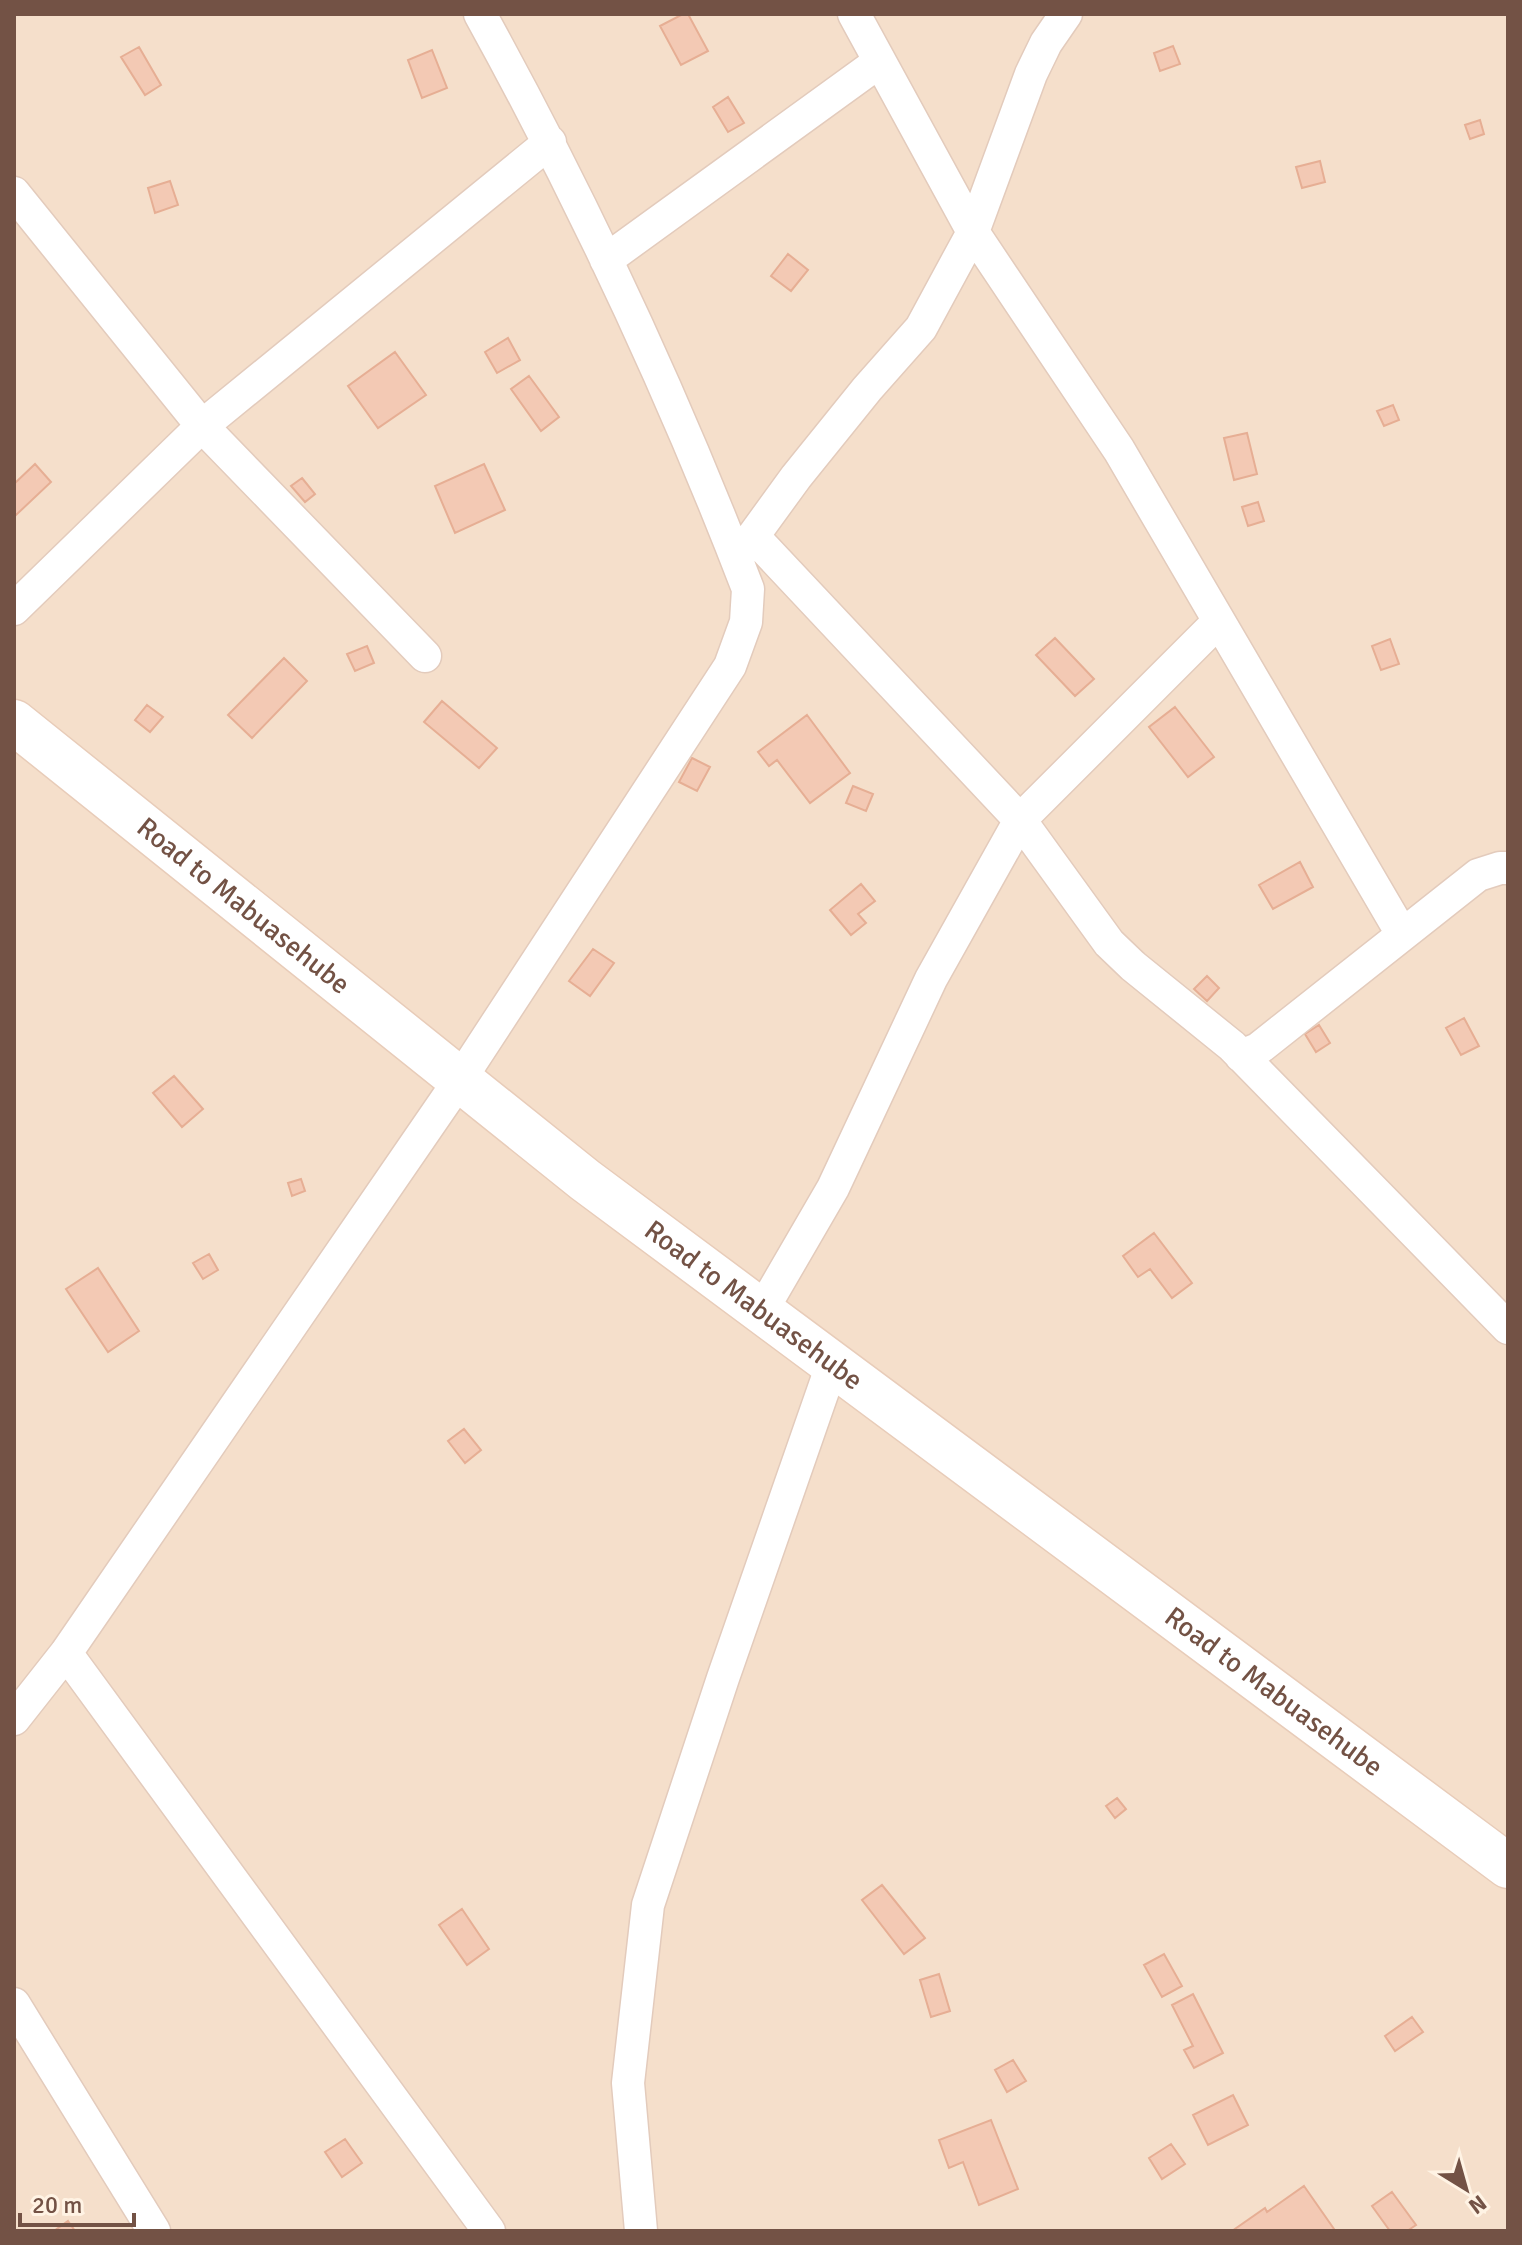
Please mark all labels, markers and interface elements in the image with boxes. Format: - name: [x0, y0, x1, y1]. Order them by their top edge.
- street label: Road to Mabuasehube: [130, 810, 357, 1002]
- street label: Road to Mabuasehube: [638, 1213, 869, 1397]
- street label: Road to Mabuasehube: [1158, 1600, 1389, 1784]
- north arrow: [1426, 2149, 1506, 2229]
- scale bar: [20, 2177, 134, 2227]
- text: N: [1463, 2189, 1492, 2220]
- text: 20 m: [32, 2190, 82, 2220]

